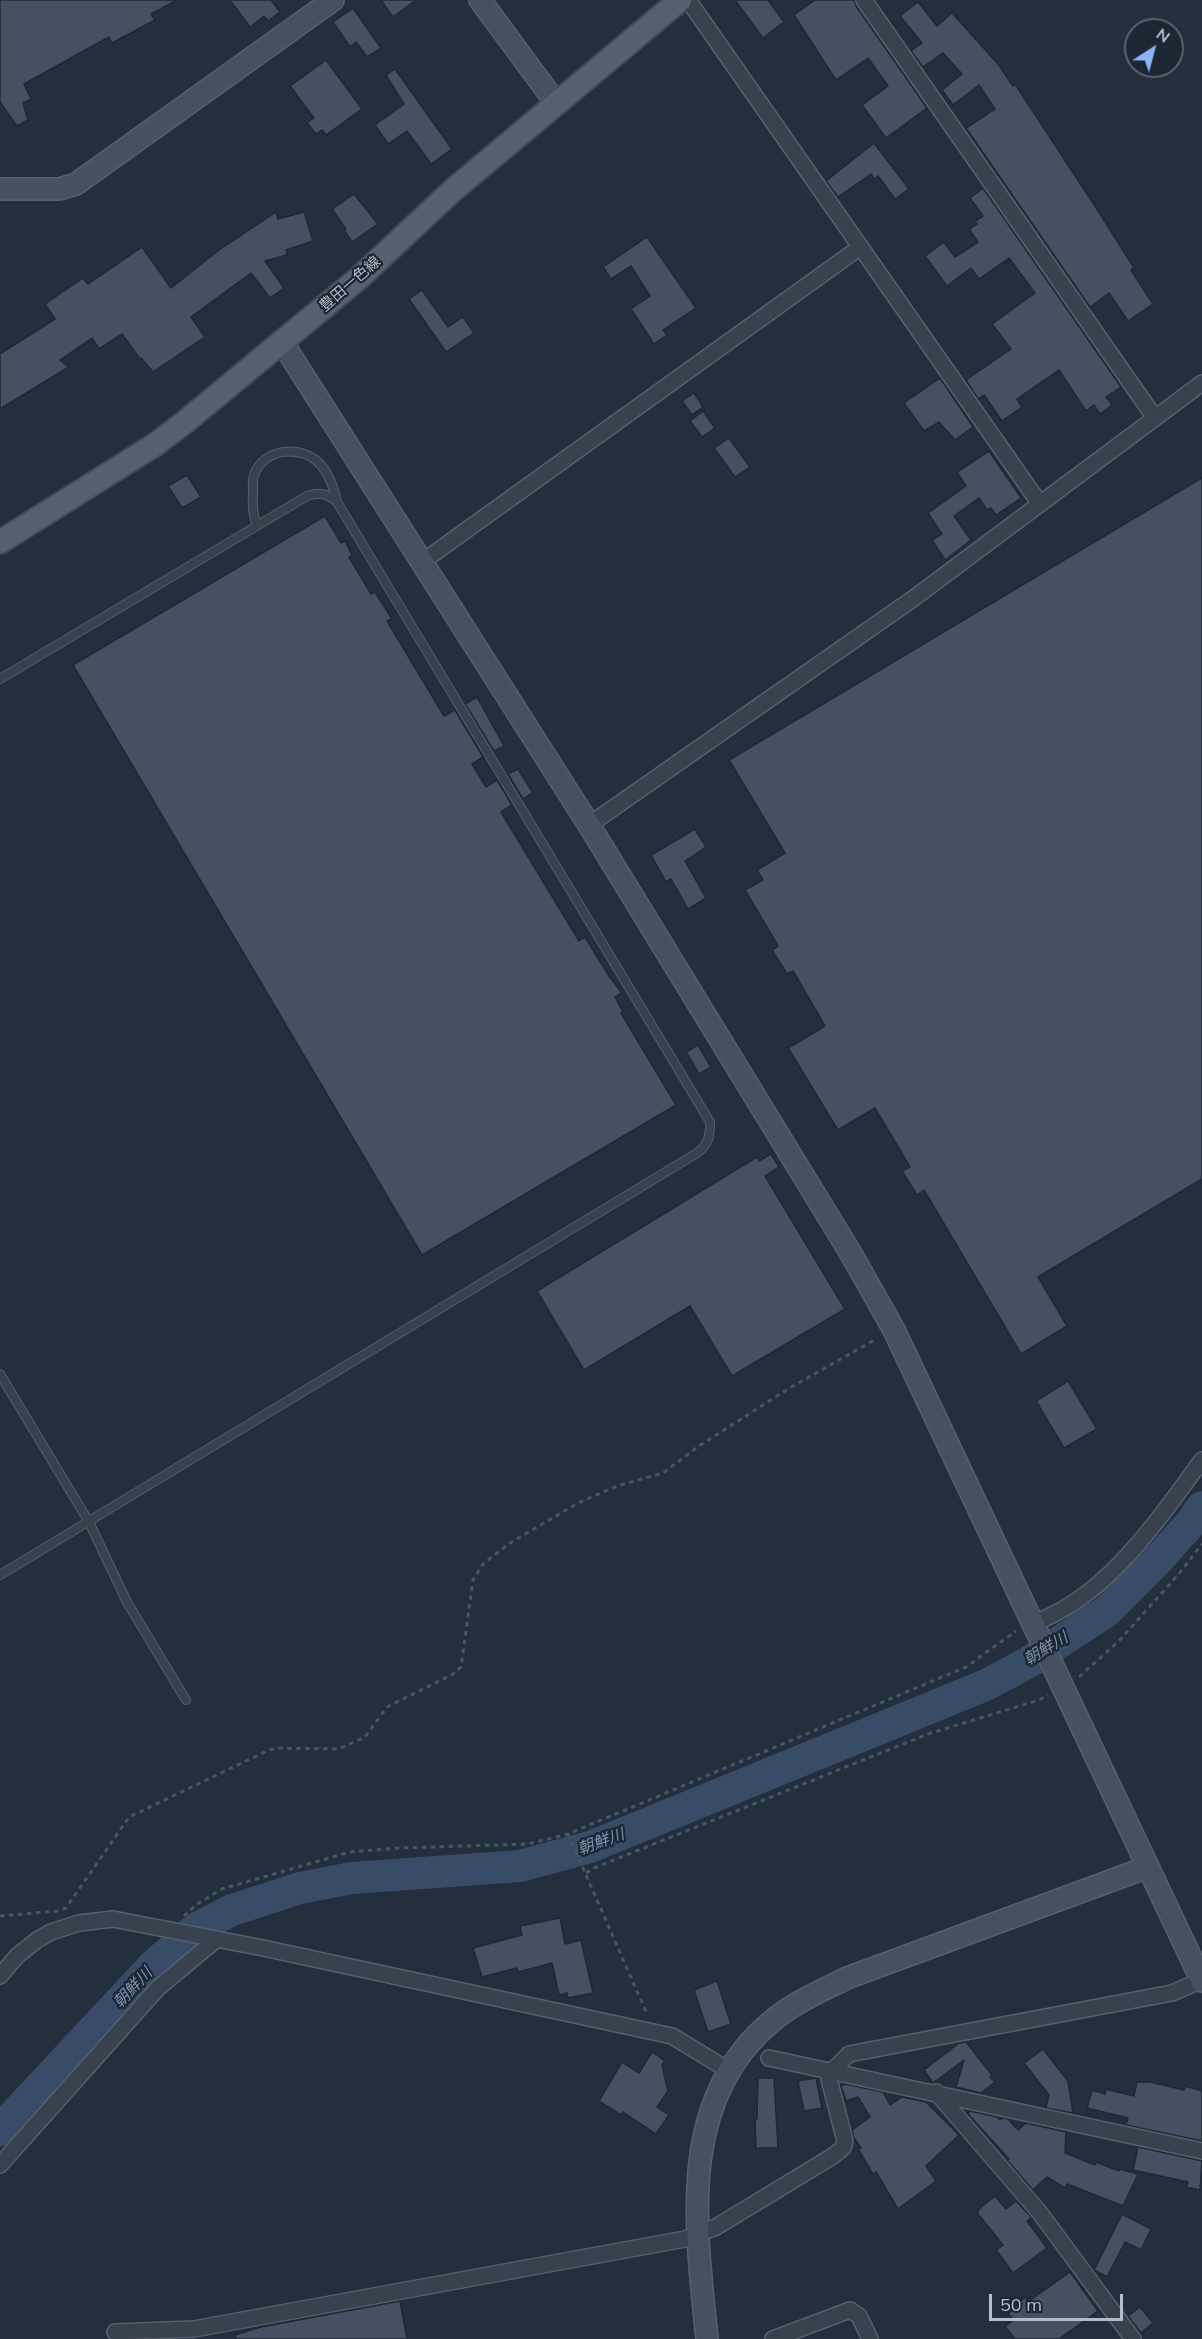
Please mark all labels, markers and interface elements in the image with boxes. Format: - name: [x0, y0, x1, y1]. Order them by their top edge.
- north arrow: [1124, 18, 1184, 78]
- text: N: [1153, 23, 1174, 47]
- street label: 豊田一色線: [316, 253, 384, 315]
- water label: 朝鮮川: [1020, 1628, 1072, 1670]
- water label: 朝鮮川: [575, 1825, 627, 1859]
- water label: 朝鮮川: [110, 1964, 156, 2012]
- scale bar: [992, 2282, 1126, 2320]
- text: 50 m: [1000, 2293, 1042, 2316]

